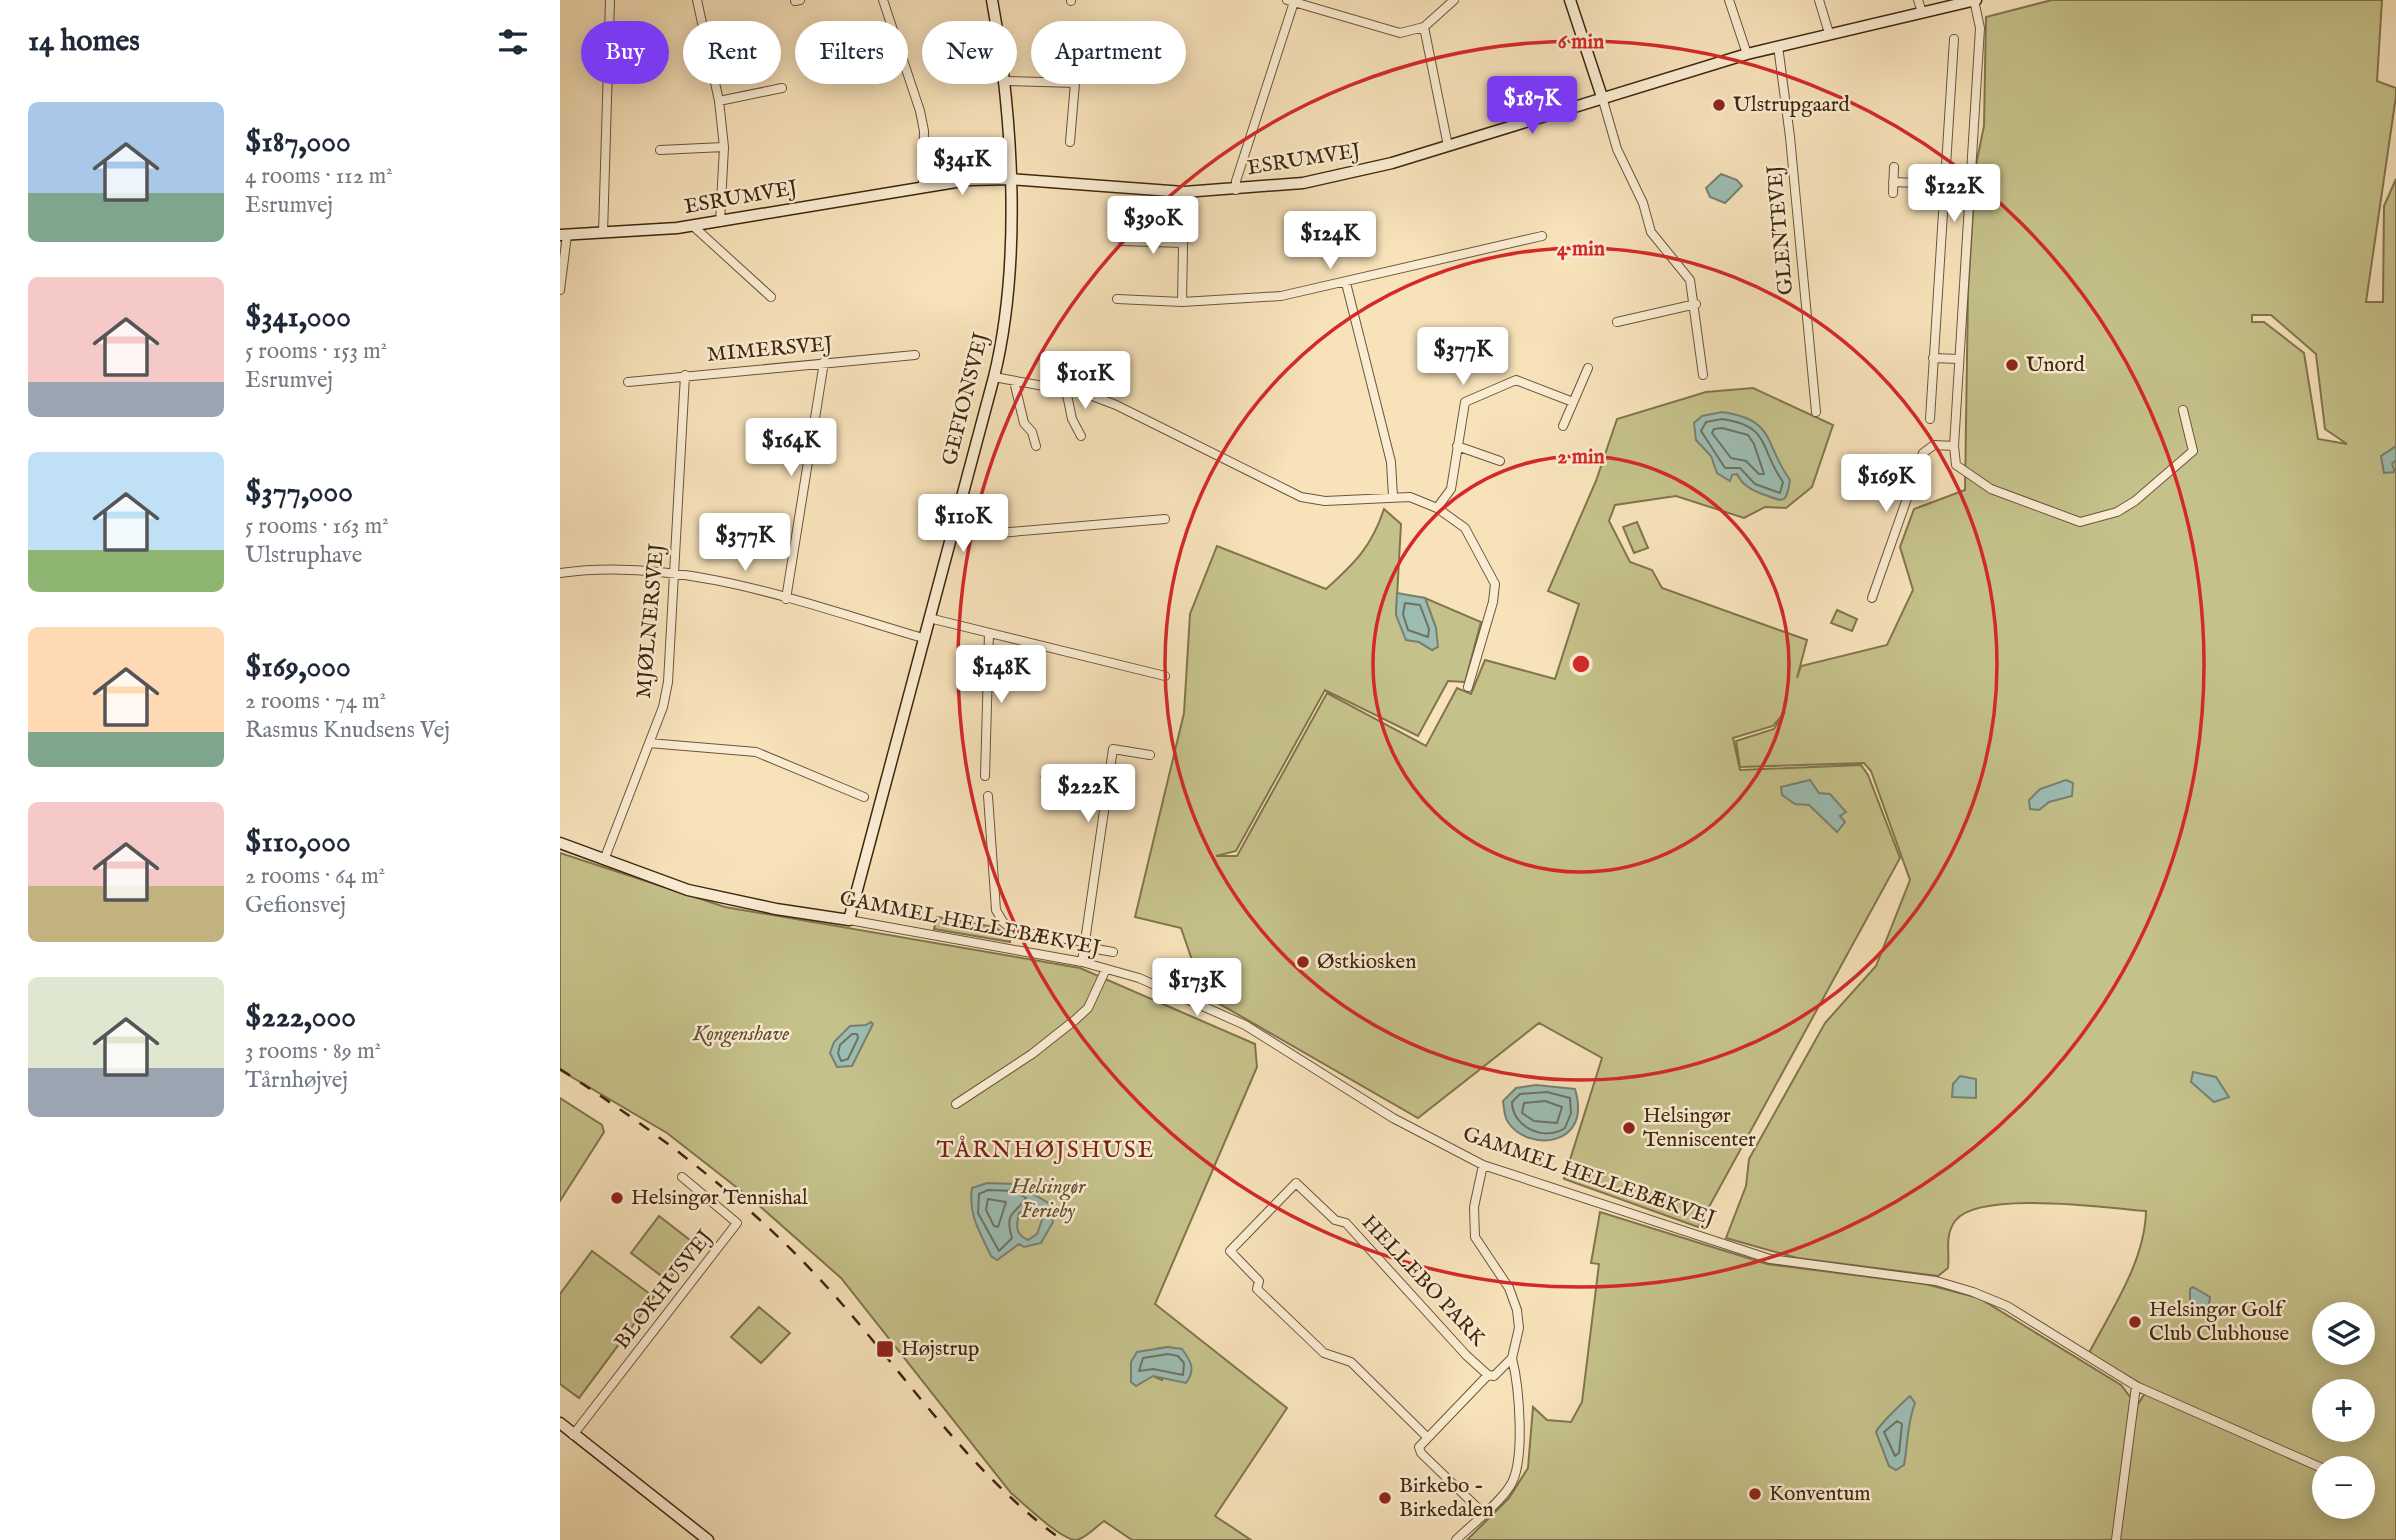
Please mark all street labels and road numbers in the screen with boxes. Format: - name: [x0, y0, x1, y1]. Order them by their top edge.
- street label: ESRUMVEJ: [1245, 138, 1363, 182]
- street label: GLENTEVEJ: [1762, 163, 1800, 296]
- street label: ESRUMVEJ: [682, 175, 800, 221]
- street label: GEFIONSVEJ: [936, 329, 996, 468]
- street label: MIMERSVEJ: [706, 331, 835, 369]
- street label: MJØLNERSVEJ: [631, 542, 671, 700]
- street label: GAMMEL HELLEBÆKVEJ: [837, 885, 1103, 963]
- street label: GAMMEL HELLEBÆKVEJ: [1459, 1121, 1719, 1233]
- street label: HELLEBO PARK: [1355, 1210, 1491, 1353]
- street label: BLOKHUSVEJ: [609, 1225, 719, 1355]

